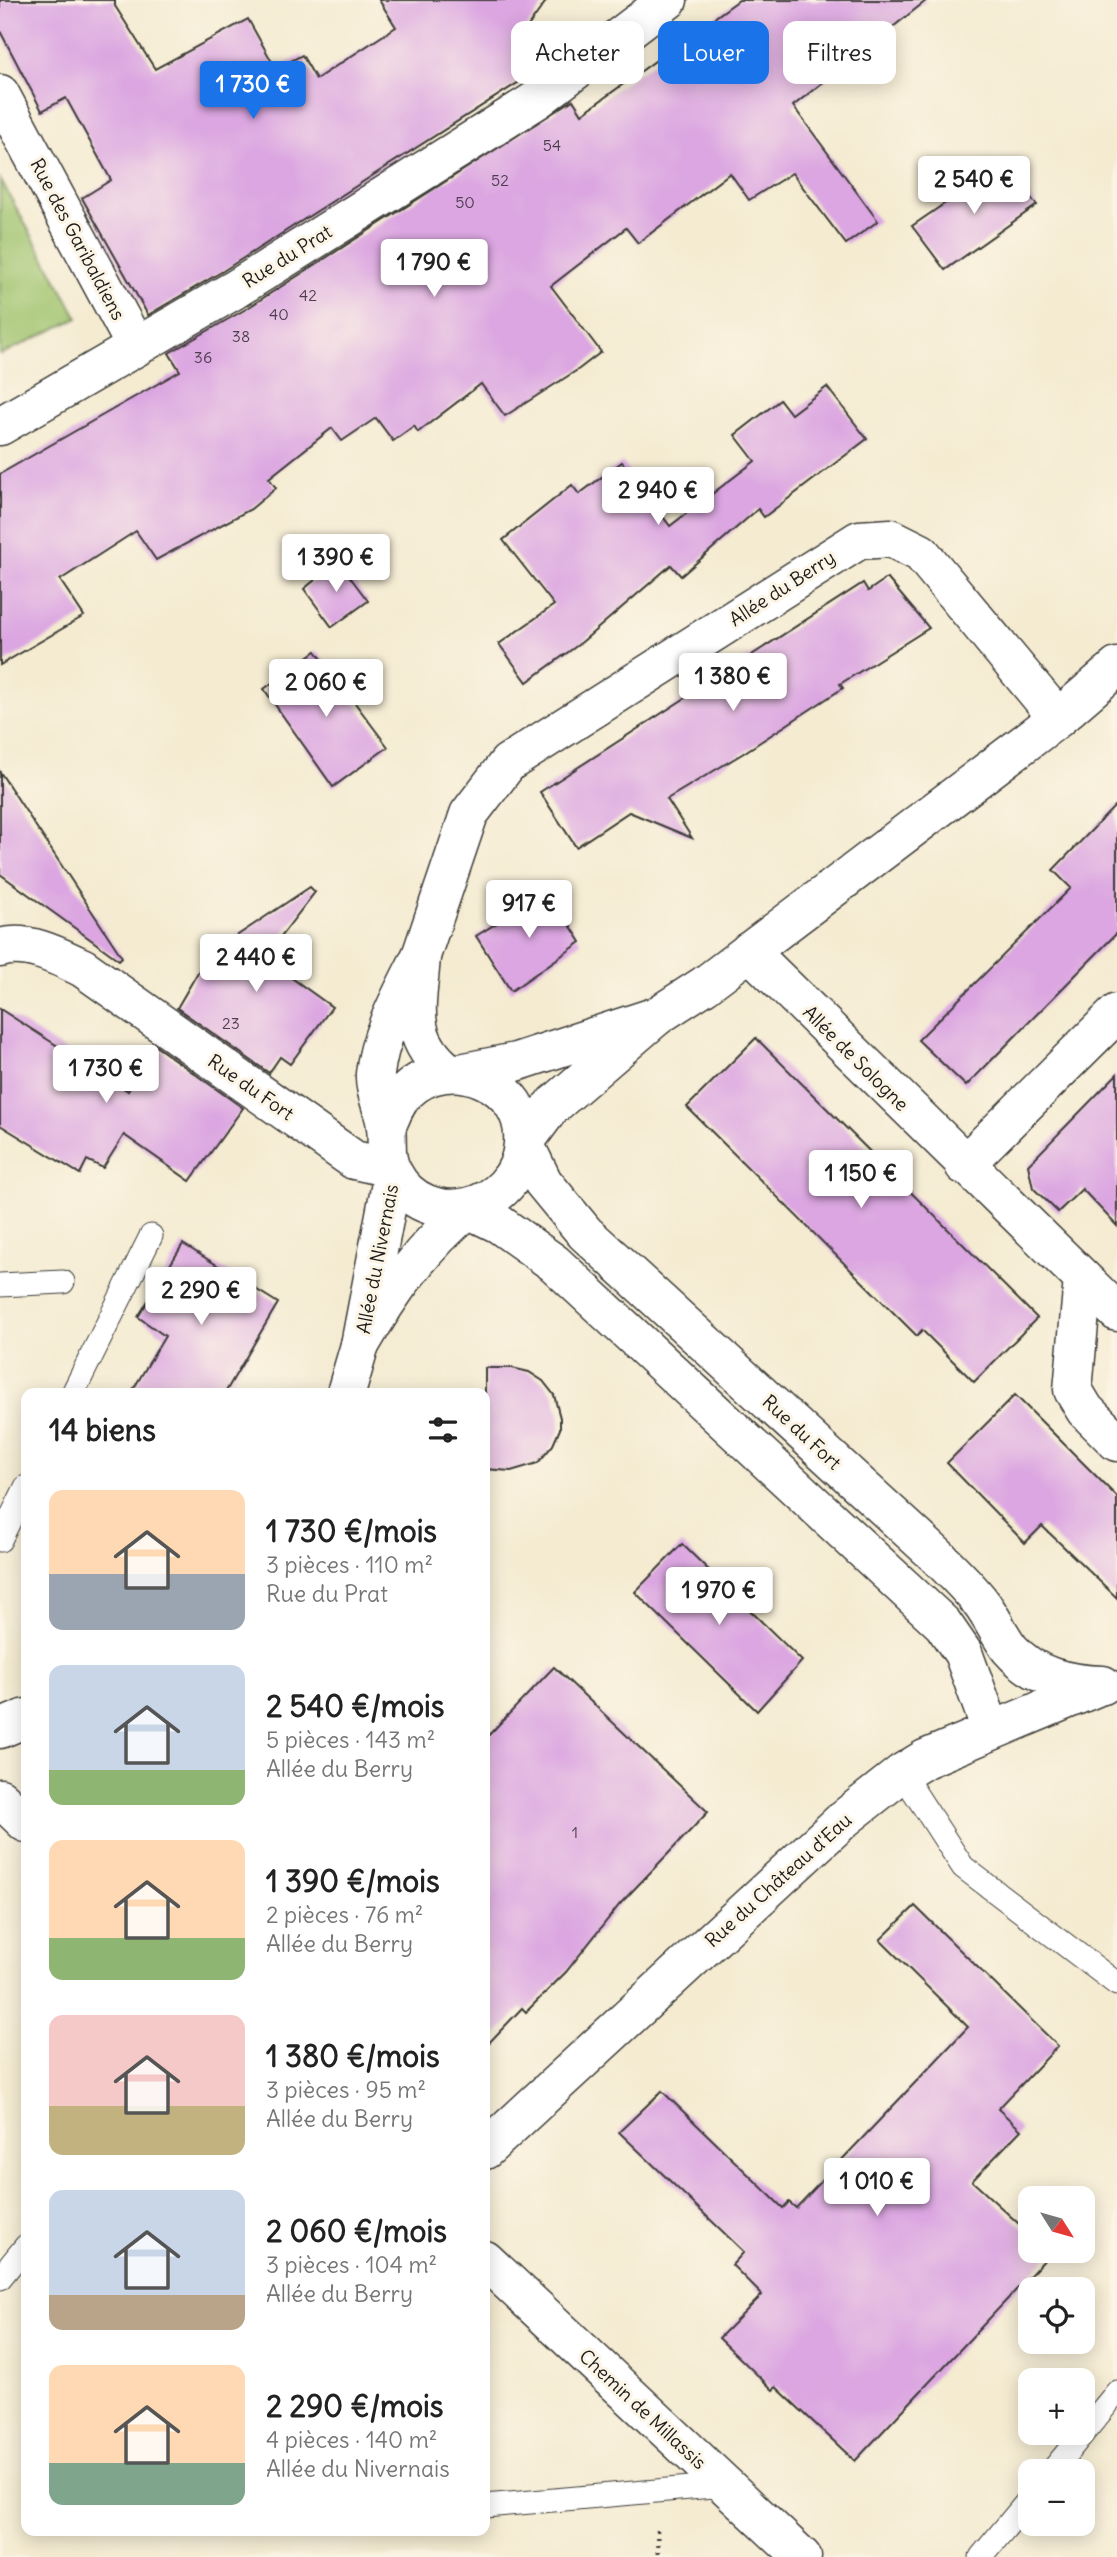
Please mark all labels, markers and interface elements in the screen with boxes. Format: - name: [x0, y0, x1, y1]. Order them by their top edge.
- chip: Acheter: [511, 21, 644, 84]
- chip: Louer: [658, 21, 769, 84]
- chip: Filtres: [783, 21, 896, 84]
- pin: 1 730 €: [188, 61, 318, 121]
- text: 1 730 €: [216, 69, 290, 98]
- house number: 54: [543, 135, 561, 155]
- street label: Rue des Garibaldiens: [25, 154, 131, 324]
- pin: 2 540 €: [909, 156, 1039, 216]
- text: 2 540 €: [934, 164, 1014, 193]
- house number: 52: [491, 170, 509, 190]
- house number: 50: [455, 192, 475, 212]
- street label: Rue du Prat: [238, 219, 336, 293]
- pin: 1 790 €: [369, 240, 499, 299]
- text: 1 790 €: [397, 247, 471, 276]
- house number: 42: [299, 285, 317, 305]
- house number: 40: [269, 304, 289, 324]
- house number: 38: [232, 326, 250, 346]
- house number: 36: [194, 347, 212, 367]
- pin: 2 940 €: [593, 468, 723, 527]
- text: 2 940 €: [618, 475, 698, 504]
- pin: 1 390 €: [271, 534, 401, 594]
- text: 1 390 €: [298, 542, 374, 571]
- street label: Allée du Berry: [725, 545, 839, 631]
- pin: 1 380 €: [668, 654, 798, 713]
- pin: 2 060 €: [261, 660, 391, 719]
- text: 1 380 €: [695, 661, 771, 690]
- text: 2 060 €: [285, 667, 367, 696]
- pin: 917 €: [480, 880, 578, 940]
- text: 917 €: [502, 888, 556, 917]
- pin: 2 440 €: [191, 934, 321, 994]
- text: 2 440 €: [216, 942, 296, 971]
- street label: Allée de Sologne: [798, 1000, 914, 1116]
- house number: 23: [222, 1013, 240, 1033]
- pin: 1 730 €: [41, 1046, 171, 1105]
- street label: Rue du Fort: [203, 1049, 299, 1125]
- text: 1 730 €: [69, 1053, 143, 1082]
- pin: 1 150 €: [796, 1150, 926, 1210]
- text: 1 150 €: [825, 1158, 897, 1187]
- street label: Allée du Nivernais: [351, 1182, 403, 1336]
- pin: 2 290 €: [136, 1268, 266, 1327]
- text: 2 290 €: [161, 1275, 241, 1304]
- street label: Rue du Fort: [758, 1389, 846, 1475]
- text: 14 biens: [49, 1411, 156, 1449]
- icon: filters: [424, 1411, 462, 1449]
- text: 1 730 €/mois: [266, 1512, 437, 1550]
- icon: home: [105, 1518, 189, 1602]
- text: 3 pièces · 110 m²: [266, 1550, 433, 1579]
- pin: 1 970 €: [654, 1568, 784, 1627]
- text: 1 970 €: [682, 1575, 756, 1604]
- text: Rue du Prat: [266, 1579, 388, 1608]
- text: 2 540 €/mois: [266, 1687, 444, 1725]
- icon: home: [105, 1693, 189, 1777]
- text: 5 pièces · 143 m²: [266, 1725, 435, 1754]
- text: Allée du Berry: [266, 1754, 413, 1783]
- street label: Rue du Château d'Eau: [700, 1808, 856, 1952]
- house number: 1: [572, 1822, 578, 1842]
- text: 1 390 €/mois: [266, 1862, 440, 1900]
- icon: home: [105, 1868, 189, 1952]
- text: 2 pièces · 76 m²: [266, 1900, 423, 1929]
- text: Allée du Berry: [266, 1929, 413, 1958]
- text: 1 380 €/mois: [266, 2037, 440, 2075]
- icon: home: [105, 2043, 189, 2127]
- text: 3 pièces · 95 m²: [266, 2075, 426, 2104]
- text: Allée du Berry: [266, 2104, 413, 2133]
- pin: 1 010 €: [812, 2158, 942, 2218]
- text: 1 010 €: [840, 2166, 914, 2195]
- north arrow: [1018, 2186, 1096, 2263]
- map controls: [1018, 2186, 1095, 2536]
- text: 2 060 €/mois: [266, 2212, 447, 2250]
- icon: home: [105, 2218, 189, 2302]
- text: 3 pièces · 104 m²: [266, 2250, 437, 2279]
- button: locate: [1018, 2277, 1095, 2354]
- text: Allée du Berry: [266, 2279, 413, 2308]
- street label: Chemin de Millassis: [574, 2344, 712, 2474]
- button: +: [1018, 2368, 1095, 2445]
- text: 2 290 €/mois: [266, 2387, 443, 2425]
- icon: home: [105, 2393, 189, 2477]
- text: 4 pièces · 140 m²: [266, 2425, 437, 2454]
- text: Allée du Nivernais: [266, 2454, 450, 2483]
- button: −: [1018, 2459, 1095, 2536]

